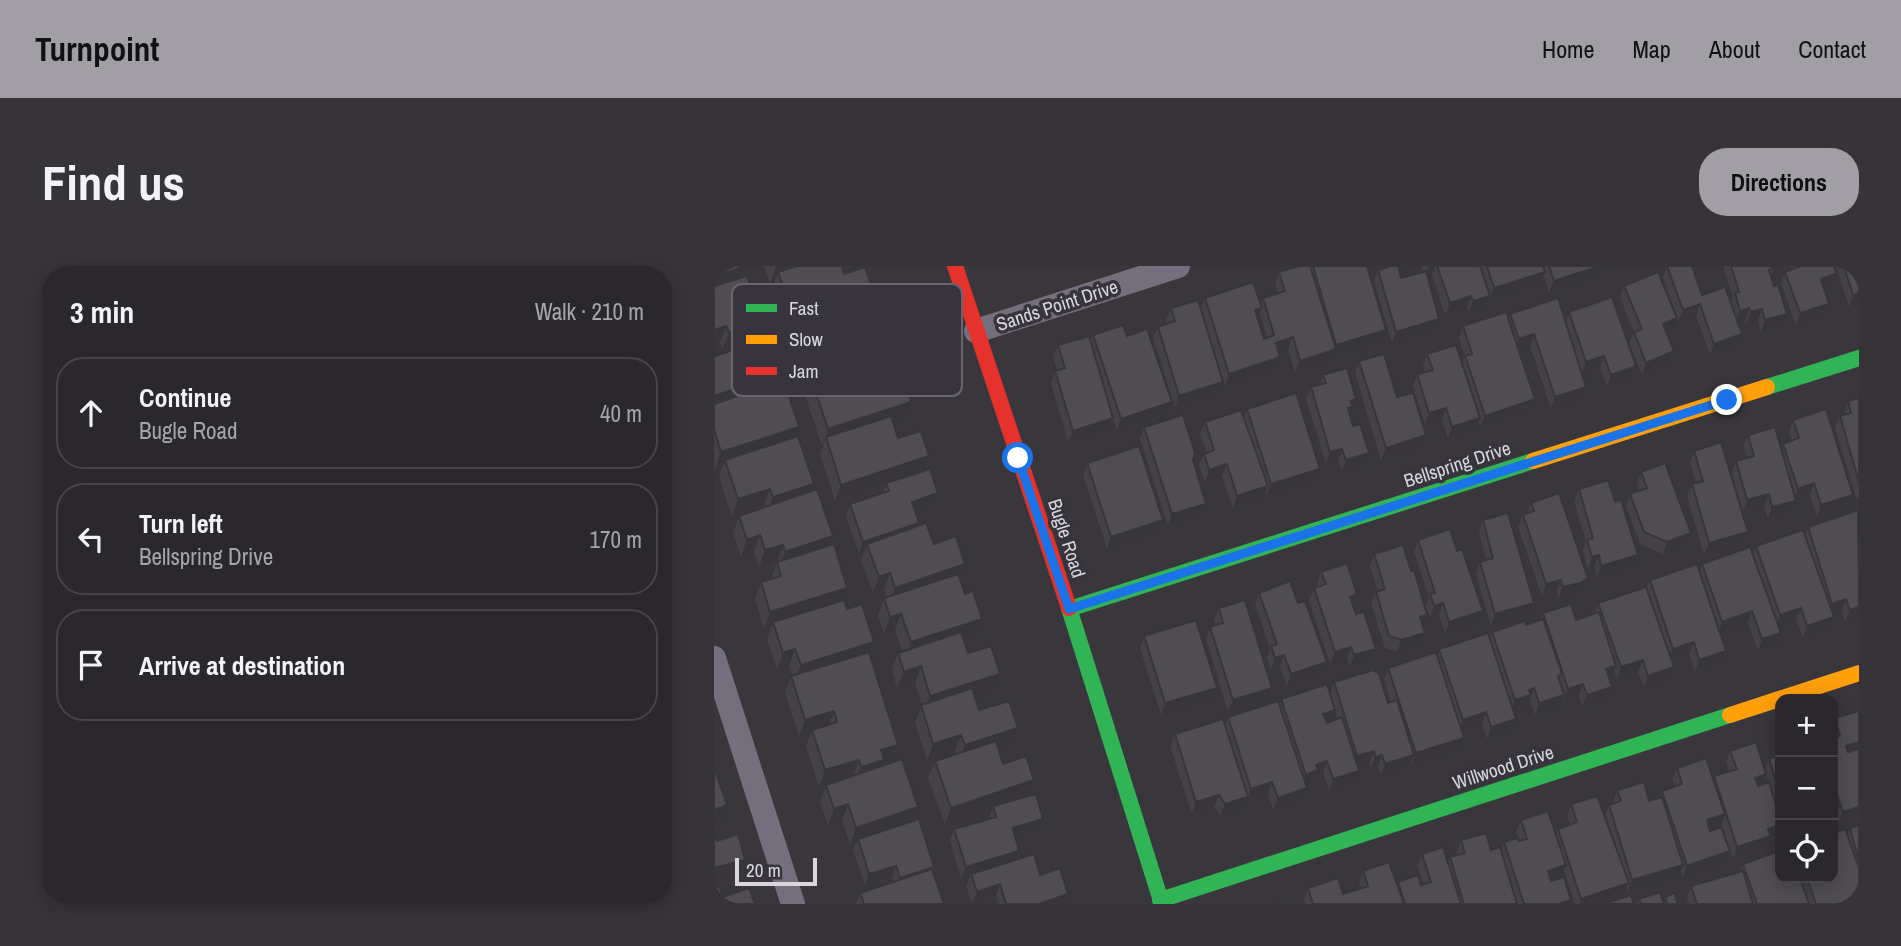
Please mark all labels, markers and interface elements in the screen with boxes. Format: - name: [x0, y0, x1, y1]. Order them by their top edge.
- text: Turnpoint: [35, 27, 159, 71]
- text: Home: [1542, 33, 1594, 65]
- text: Map: [1632, 33, 1671, 65]
- text: About: [1709, 33, 1760, 65]
- text: Contact: [1798, 33, 1866, 65]
- button: Directions: [1699, 148, 1859, 216]
- text: Find us: [42, 149, 185, 215]
- street label: Sands Point Drive: [993, 273, 1121, 337]
- legend: [732, 284, 962, 396]
- text: 3 min: [70, 292, 134, 332]
- text: Fast: [789, 295, 819, 321]
- text: Walk · 210 m: [535, 296, 644, 327]
- text: Slow: [789, 326, 824, 352]
- text: Jam: [789, 358, 818, 384]
- text: Continue: [139, 380, 231, 415]
- route end: [1711, 384, 1742, 415]
- icon: ahead: [72, 394, 110, 432]
- text: 40 m: [600, 398, 642, 429]
- text: Bugle Road: [139, 415, 238, 446]
- street label: Bellspring Drive: [1400, 435, 1514, 493]
- route start: [1002, 442, 1033, 473]
- street label: Bugle Road: [1042, 495, 1092, 581]
- text: Turn left: [139, 506, 223, 541]
- icon: left: [72, 520, 110, 558]
- text: 170 m: [590, 524, 642, 555]
- text: Bellspring Drive: [139, 541, 273, 572]
- icon: arrive: [72, 646, 110, 684]
- text: Arrive at destination: [139, 648, 345, 683]
- map controls: [1775, 694, 1838, 883]
- button: +: [1775, 694, 1838, 757]
- street label: Willwood Drive: [1449, 738, 1557, 796]
- button: −: [1775, 757, 1838, 820]
- button: locate: [1775, 820, 1838, 883]
- scale bar: [735, 855, 817, 887]
- text: 20 m: [746, 857, 781, 883]

